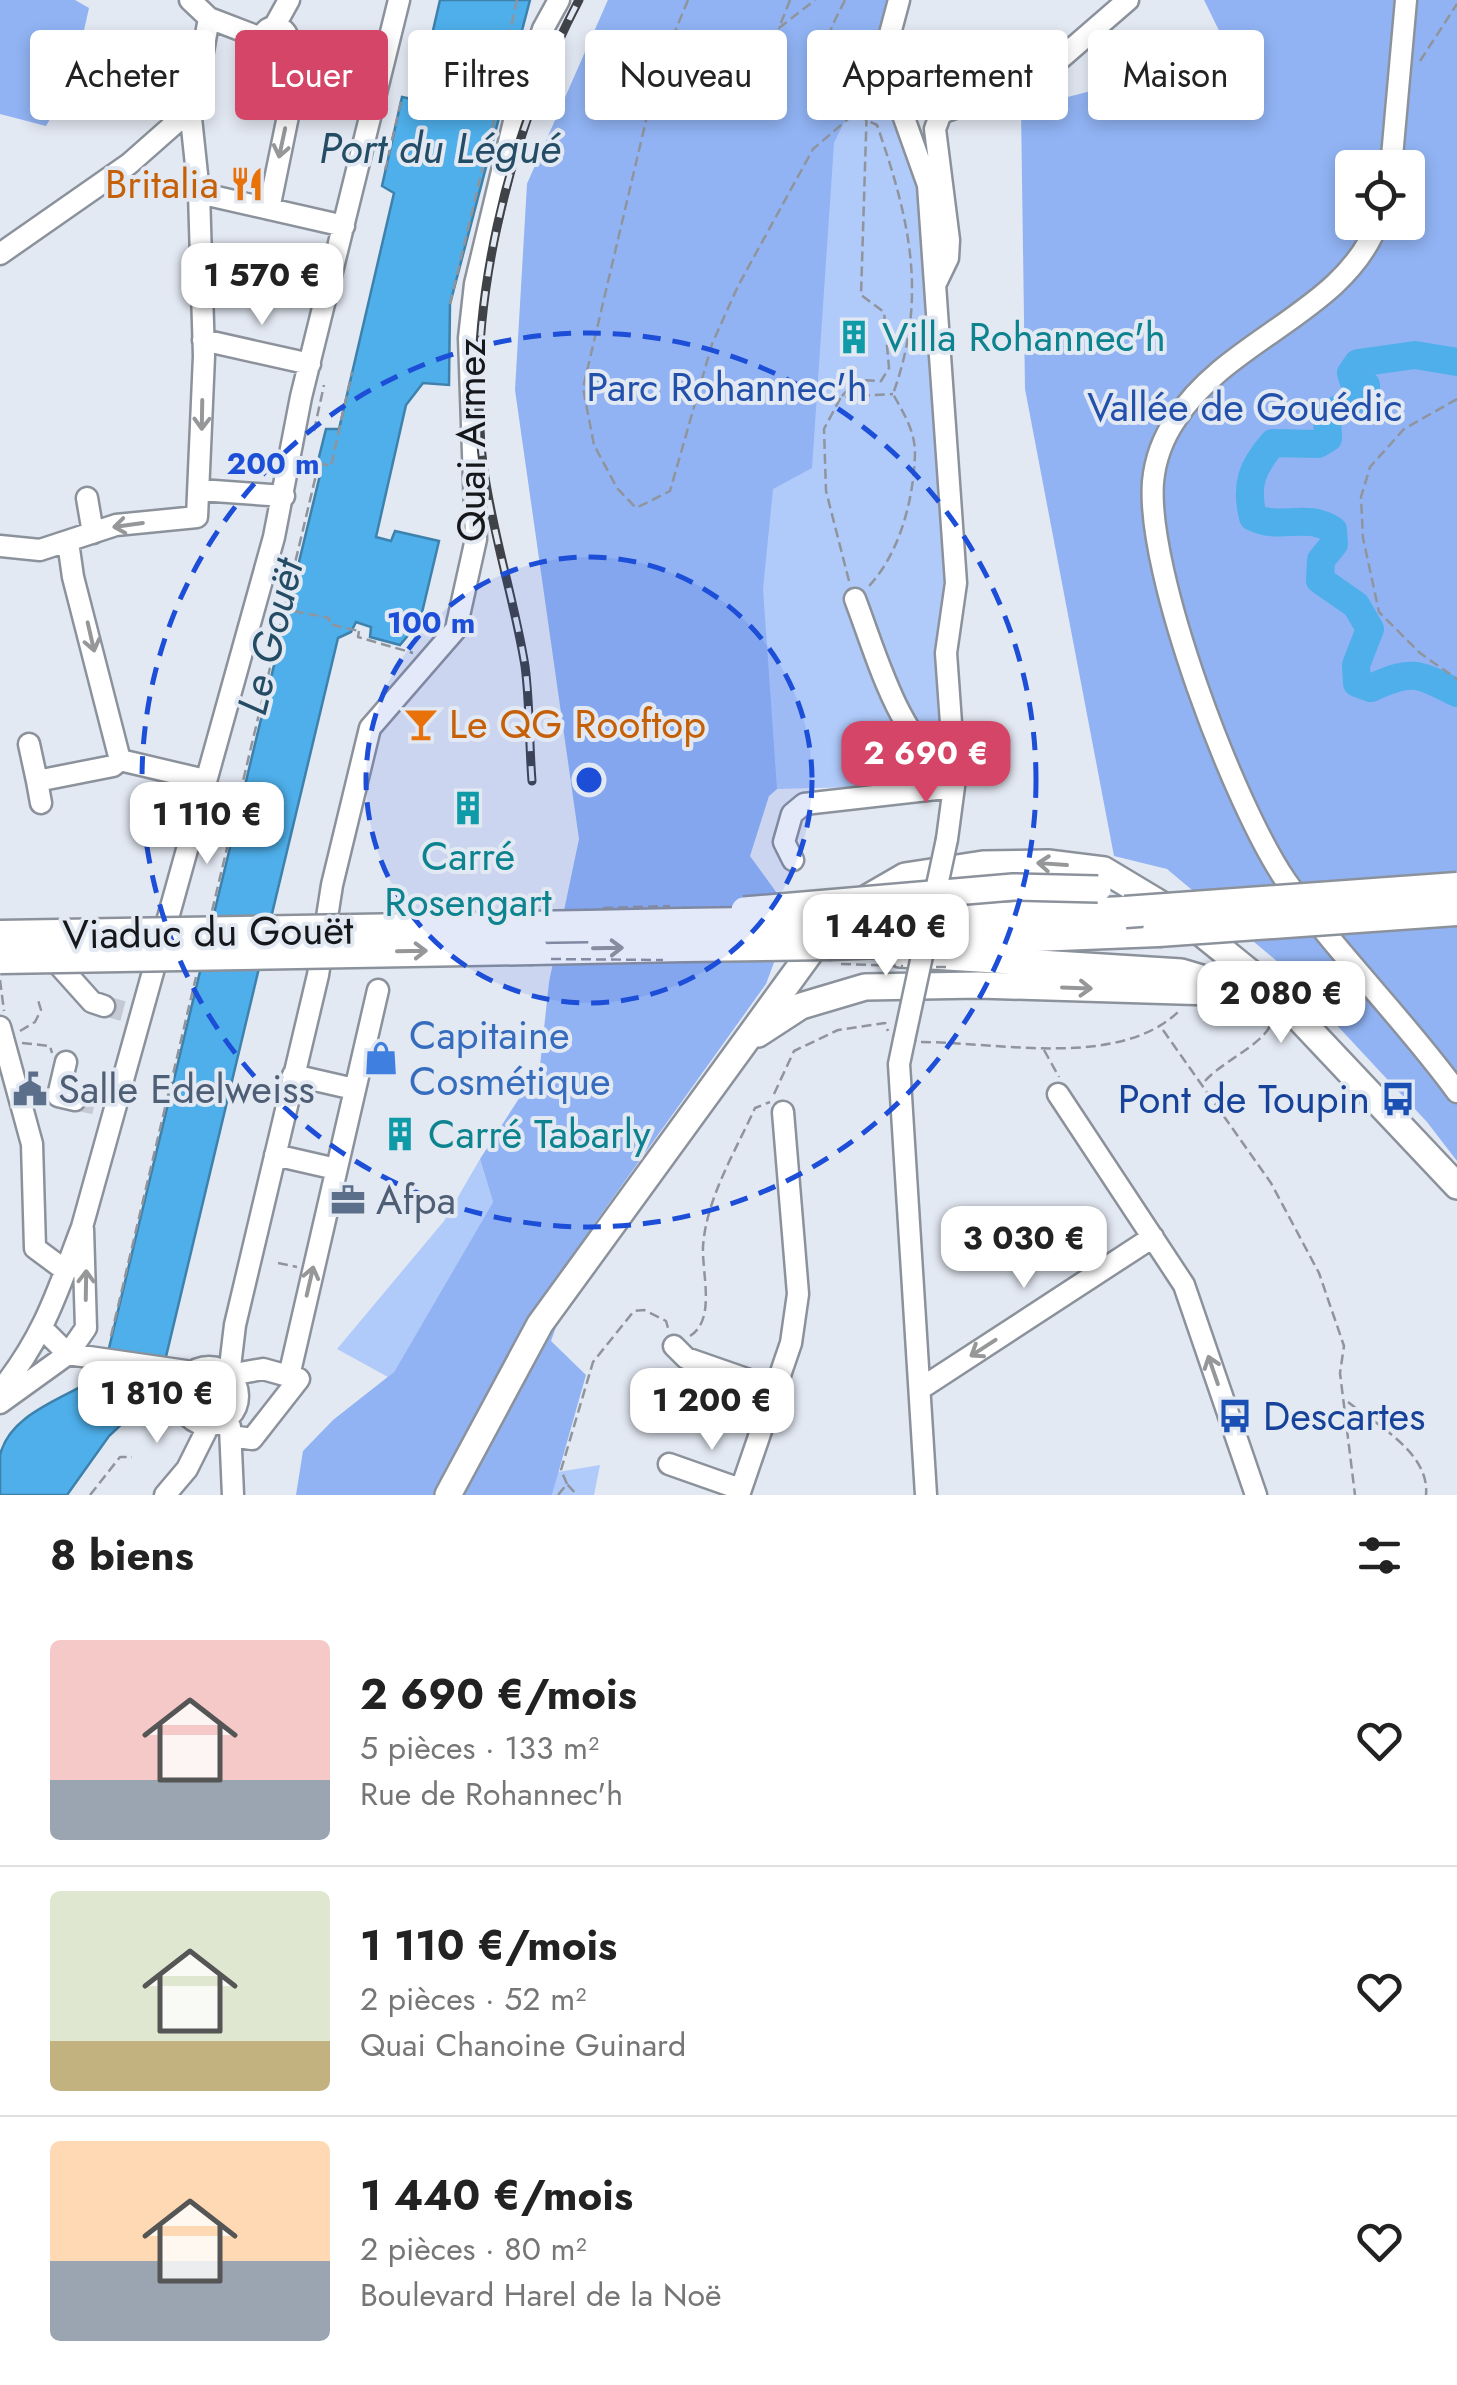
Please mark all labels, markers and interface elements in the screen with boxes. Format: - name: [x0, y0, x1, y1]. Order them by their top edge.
- chip: Acheter: [30, 30, 215, 120]
- chip: Louer: [235, 30, 388, 120]
- chip: Filtres: [408, 30, 565, 120]
- chip: Nouveau: [585, 30, 787, 120]
- chip: Appartement: [807, 30, 1068, 120]
- chip: Maison: [1088, 30, 1264, 120]
- water label: Port du Légué: [319, 118, 562, 179]
- one-way arrow: [272, 127, 291, 159]
- map controls: [1335, 150, 1425, 240]
- button: locate: [1335, 150, 1425, 240]
- place label: Britalia: [105, 155, 219, 213]
- restaurant icon: Britalia: [228, 165, 266, 203]
- pin: 1 570 €: [170, 243, 354, 328]
- text: 1 570 €: [203, 252, 321, 298]
- place label: Villa Rohannec'h: [882, 308, 1166, 366]
- building icon: Villa Rohannec'h: [835, 318, 873, 356]
- street label: Quai Armez: [442, 338, 500, 542]
- park label: Parc Rohannec'h: [586, 358, 868, 416]
- park label: Vallée de Gouédic: [1087, 378, 1403, 436]
- one-way arrow: [193, 398, 212, 430]
- text: 200 m: [227, 442, 320, 485]
- one-way arrow: [112, 516, 145, 534]
- water label: Le Gouët: [221, 551, 319, 721]
- text: 100 m: [387, 601, 475, 644]
- one-way arrow: [82, 620, 101, 652]
- place label: Le QG Rooftop: [449, 695, 706, 753]
- bar icon: Le QG Rooftop: [402, 705, 440, 743]
- pin: 2 690 €: [834, 721, 1018, 806]
- text: 2 690 €: [863, 730, 989, 776]
- centre of rings: [571, 762, 607, 798]
- pin: 1 110 €: [115, 782, 299, 867]
- building icon: Carré Rosengart: [449, 789, 487, 827]
- text: 1 110 €: [152, 791, 262, 837]
- place label: Carré Rosengart: [384, 827, 552, 931]
- one-way arrow: [1036, 854, 1068, 873]
- pin: 1 440 €: [794, 894, 978, 979]
- street label: Viaduc du Gouët: [62, 900, 354, 964]
- text: 1 440 €: [825, 903, 947, 949]
- one-way arrow: [591, 938, 623, 957]
- one-way arrow: [396, 942, 428, 961]
- pin: 2 080 €: [1189, 961, 1373, 1046]
- text: 2 080 €: [1219, 970, 1343, 1016]
- one-way arrow: [1060, 978, 1092, 997]
- place label: Capitaine Cosmétique: [409, 1006, 611, 1110]
- shop icon: Capitaine Cosmétique: [362, 1039, 400, 1077]
- place label: Salle Edelweiss: [58, 1060, 315, 1118]
- public building icon: Salle Edelweiss: [11, 1070, 49, 1108]
- place label: Pont de Toupin: [1118, 1070, 1370, 1128]
- bus stop icon: Pont de Toupin: [1379, 1080, 1417, 1118]
- place label: Carré Tabarly: [428, 1105, 651, 1163]
- building icon: Carré Tabarly: [381, 1115, 419, 1153]
- place label: Afpa: [376, 1171, 456, 1229]
- office icon: Afpa: [329, 1181, 367, 1219]
- pin: 3 030 €: [932, 1206, 1116, 1291]
- text: 3 030 €: [963, 1215, 1085, 1261]
- one-way arrow: [302, 1266, 320, 1298]
- one-way arrow: [76, 1269, 96, 1302]
- one-way arrow: [970, 1337, 998, 1358]
- one-way arrow: [1203, 1354, 1221, 1386]
- pin: 1 810 €: [65, 1361, 249, 1446]
- pin: 1 200 €: [620, 1368, 804, 1453]
- text: 1 810 €: [100, 1370, 214, 1416]
- text: 1 200 €: [652, 1377, 772, 1423]
- place label: Descartes: [1263, 1387, 1425, 1445]
- bus stop icon: Descartes: [1216, 1397, 1254, 1435]
- text: 8 biens: [50, 1525, 194, 1586]
- icon: filters: [1352, 1528, 1407, 1583]
- text: 2 690 €/mois: [360, 1664, 637, 1725]
- icon: home: [130, 1680, 250, 1800]
- icon: heart: [1352, 1713, 1407, 1768]
- text: 5 pièces · 133 m²: [360, 1725, 599, 1771]
- text: Rue de Rohannec'h: [360, 1771, 623, 1817]
- text: 1 110 €/mois: [360, 1915, 617, 1976]
- icon: home: [130, 1931, 250, 2051]
- icon: heart: [1352, 1964, 1407, 2019]
- text: 2 pièces · 52 m²: [360, 1976, 586, 2022]
- text: Quai Chanoine Guinard: [360, 2022, 686, 2068]
- text: 1 440 €/mois: [360, 2165, 633, 2226]
- icon: home: [130, 2181, 250, 2301]
- icon: heart: [1352, 2214, 1407, 2269]
- text: 2 pièces · 80 m²: [360, 2226, 587, 2272]
- text: Boulevard Harel de la Noë: [360, 2272, 721, 2318]

